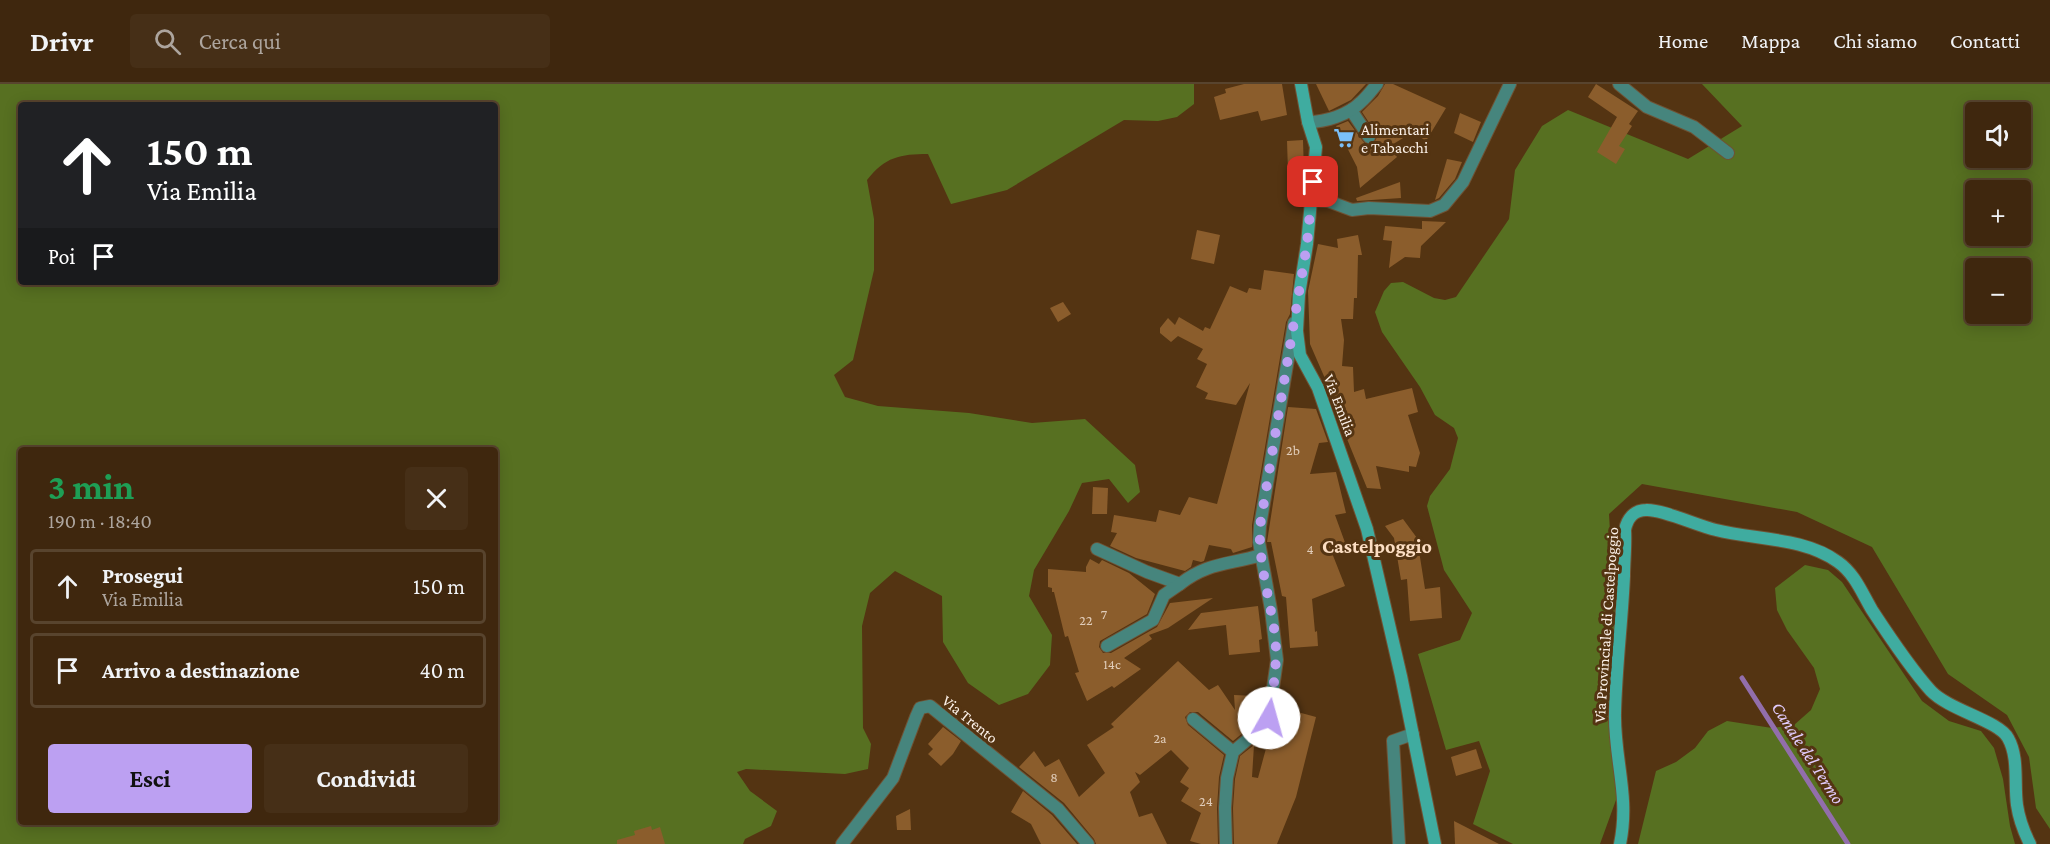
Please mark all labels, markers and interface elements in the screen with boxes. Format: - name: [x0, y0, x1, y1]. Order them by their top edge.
- search box: [130, 14, 550, 68]
- icon: search: [151, 25, 184, 58]
- text: Drivr: [30, 26, 94, 57]
- text: Cerca qui: [199, 29, 281, 54]
- text: Home: [1658, 29, 1708, 53]
- text: Mappa: [1741, 29, 1800, 53]
- text: Chi siamo: [1833, 29, 1917, 53]
- text: Contatti: [1950, 29, 2020, 53]
- map controls: [1965, 102, 2031, 324]
- button: sound: [1965, 102, 2031, 168]
- place label: Alimentari e Tabacchi: [1361, 121, 1429, 156]
- icon: ahead: [48, 126, 126, 204]
- supermarket icon: Alimentari e Tabacchi: [1332, 126, 1356, 150]
- text: 150 m: [147, 127, 252, 174]
- pin: [1287, 156, 1338, 207]
- icon: arrive: [1296, 165, 1329, 198]
- text: Via Emilia: [147, 176, 257, 206]
- button: +: [1965, 180, 2031, 246]
- icon: arrive: [87, 240, 120, 273]
- text: Poi: [48, 244, 75, 269]
- button: −: [1965, 258, 2031, 324]
- street label: Via Emilia: [1320, 372, 1360, 439]
- house number: 2b: [1286, 442, 1300, 458]
- text: 3 min: [48, 467, 134, 507]
- button: close: [405, 467, 468, 530]
- text: 190 m · 18:40: [48, 510, 152, 532]
- street label: Via Provinciale di Castelpoggio: [1591, 526, 1622, 724]
- district label: Castelpoggio: [1322, 535, 1432, 557]
- house number: 4: [1306, 541, 1314, 557]
- text: Prosegui: [102, 563, 183, 588]
- icon: ahead: [51, 570, 84, 603]
- text: 150 m: [413, 574, 465, 599]
- text: Via Emilia: [102, 588, 183, 610]
- house number: 7: [1101, 606, 1108, 622]
- house number: 22: [1079, 612, 1093, 628]
- icon: arrive: [51, 654, 84, 687]
- house number: 14c: [1103, 656, 1121, 672]
- text: Arrivo a destinazione: [102, 658, 300, 683]
- text: 40 m: [420, 658, 465, 683]
- position arrow: [1237, 686, 1301, 750]
- street label: Via Trento: [939, 692, 1001, 746]
- water label: Canale del Termo: [1768, 698, 1848, 808]
- house number: 2a: [1153, 730, 1167, 746]
- button: Esci: [48, 744, 252, 813]
- button: Condividi: [264, 744, 468, 813]
- house number: 8: [1050, 769, 1058, 785]
- house number: 24: [1199, 793, 1213, 809]

